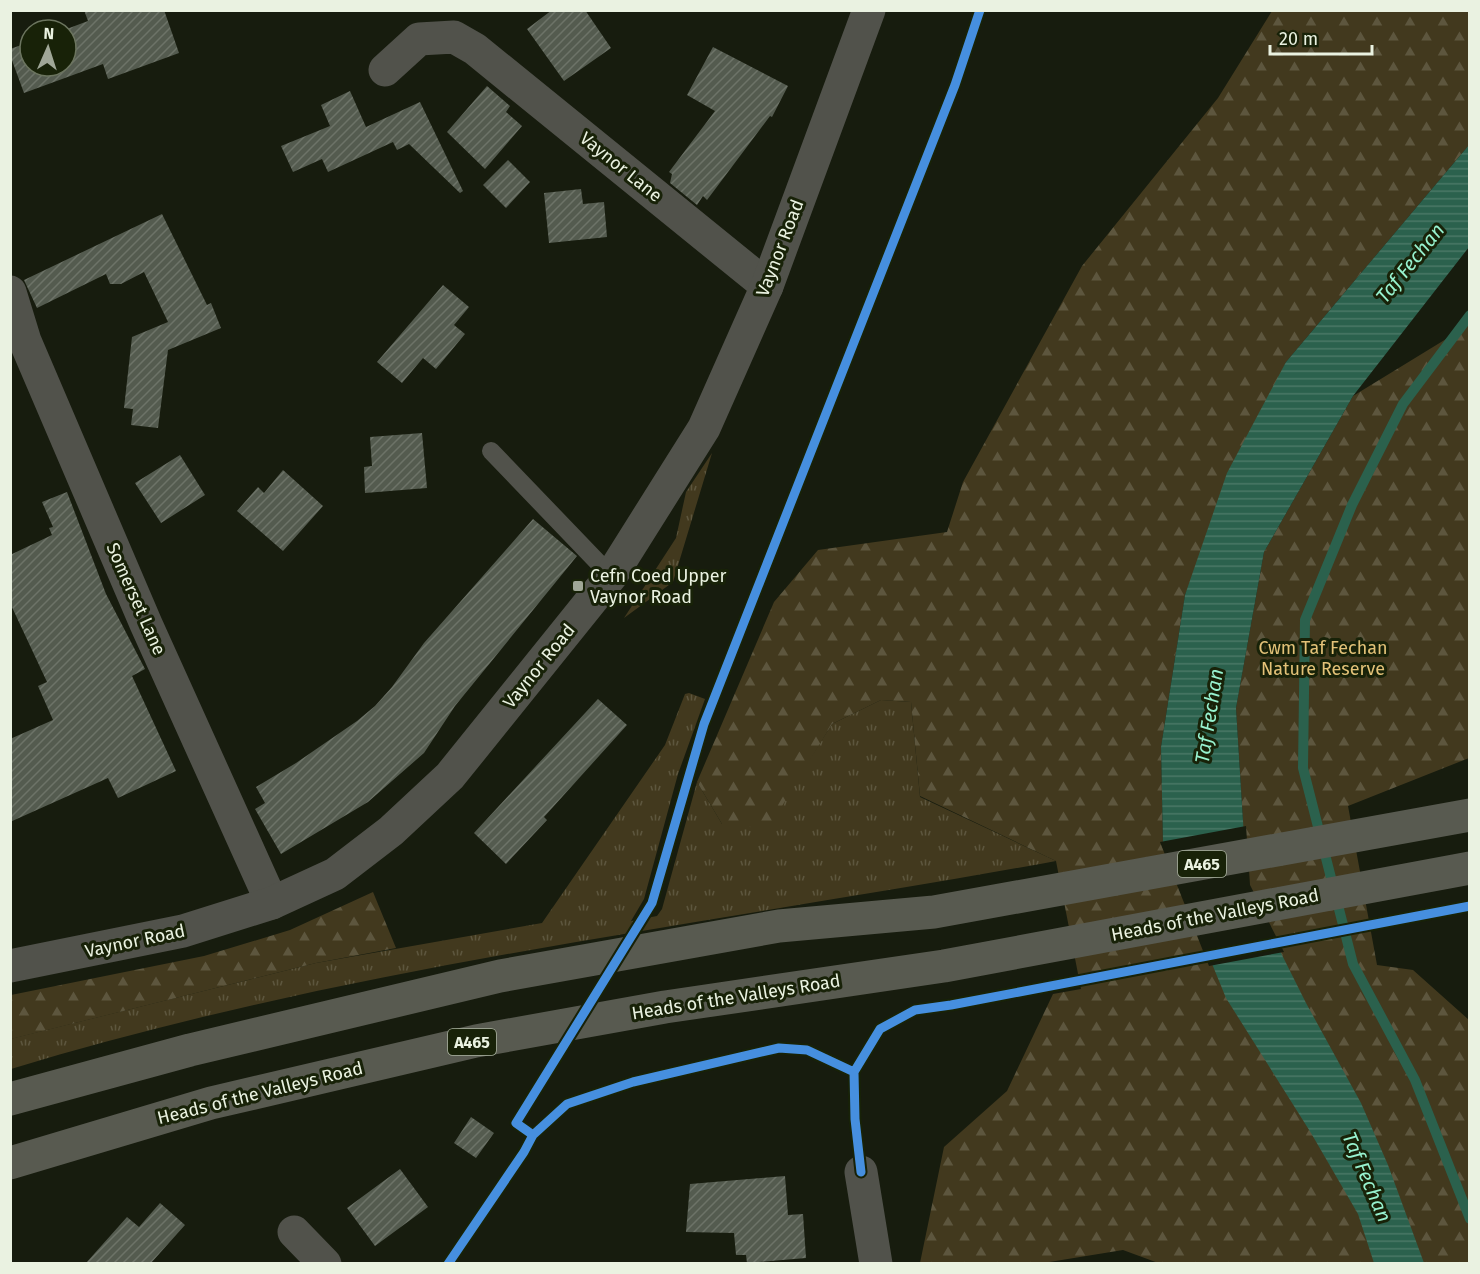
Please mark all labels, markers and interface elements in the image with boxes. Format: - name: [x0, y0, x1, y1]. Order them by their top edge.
- north arrow: [18, 18, 78, 78]
- scale bar: [1270, 18, 1372, 56]
- text: N: [43, 24, 55, 43]
- text: 20 m: [1279, 28, 1318, 50]
- street label: Vaynor Lane: [575, 127, 667, 207]
- street label: Vaynor Road: [751, 196, 809, 300]
- water label: Taf Fechan: [1371, 218, 1449, 308]
- street label: Somerset Lane: [101, 539, 171, 659]
- place label: Cefn Coed Upper Vaynor Road: [590, 565, 727, 608]
- marker: Cefn Coed Upper Vaynor Road: [571, 579, 585, 593]
- street label: Vaynor Road: [498, 619, 580, 713]
- park label: Cwm Taf Fechan Nature Reserve: [1258, 637, 1388, 680]
- water label: Taf Fechan: [1190, 667, 1228, 765]
- road number: A465: [1178, 851, 1226, 877]
- street label: Heads of the Valleys Road: [1109, 884, 1321, 946]
- street label: Vaynor Road: [83, 920, 187, 962]
- street label: Heads of the Valleys Road: [630, 970, 842, 1024]
- road number: A465: [448, 1029, 496, 1055]
- street label: Heads of the Valleys Road: [155, 1057, 365, 1129]
- water label: Taf Fechan: [1337, 1128, 1397, 1226]

